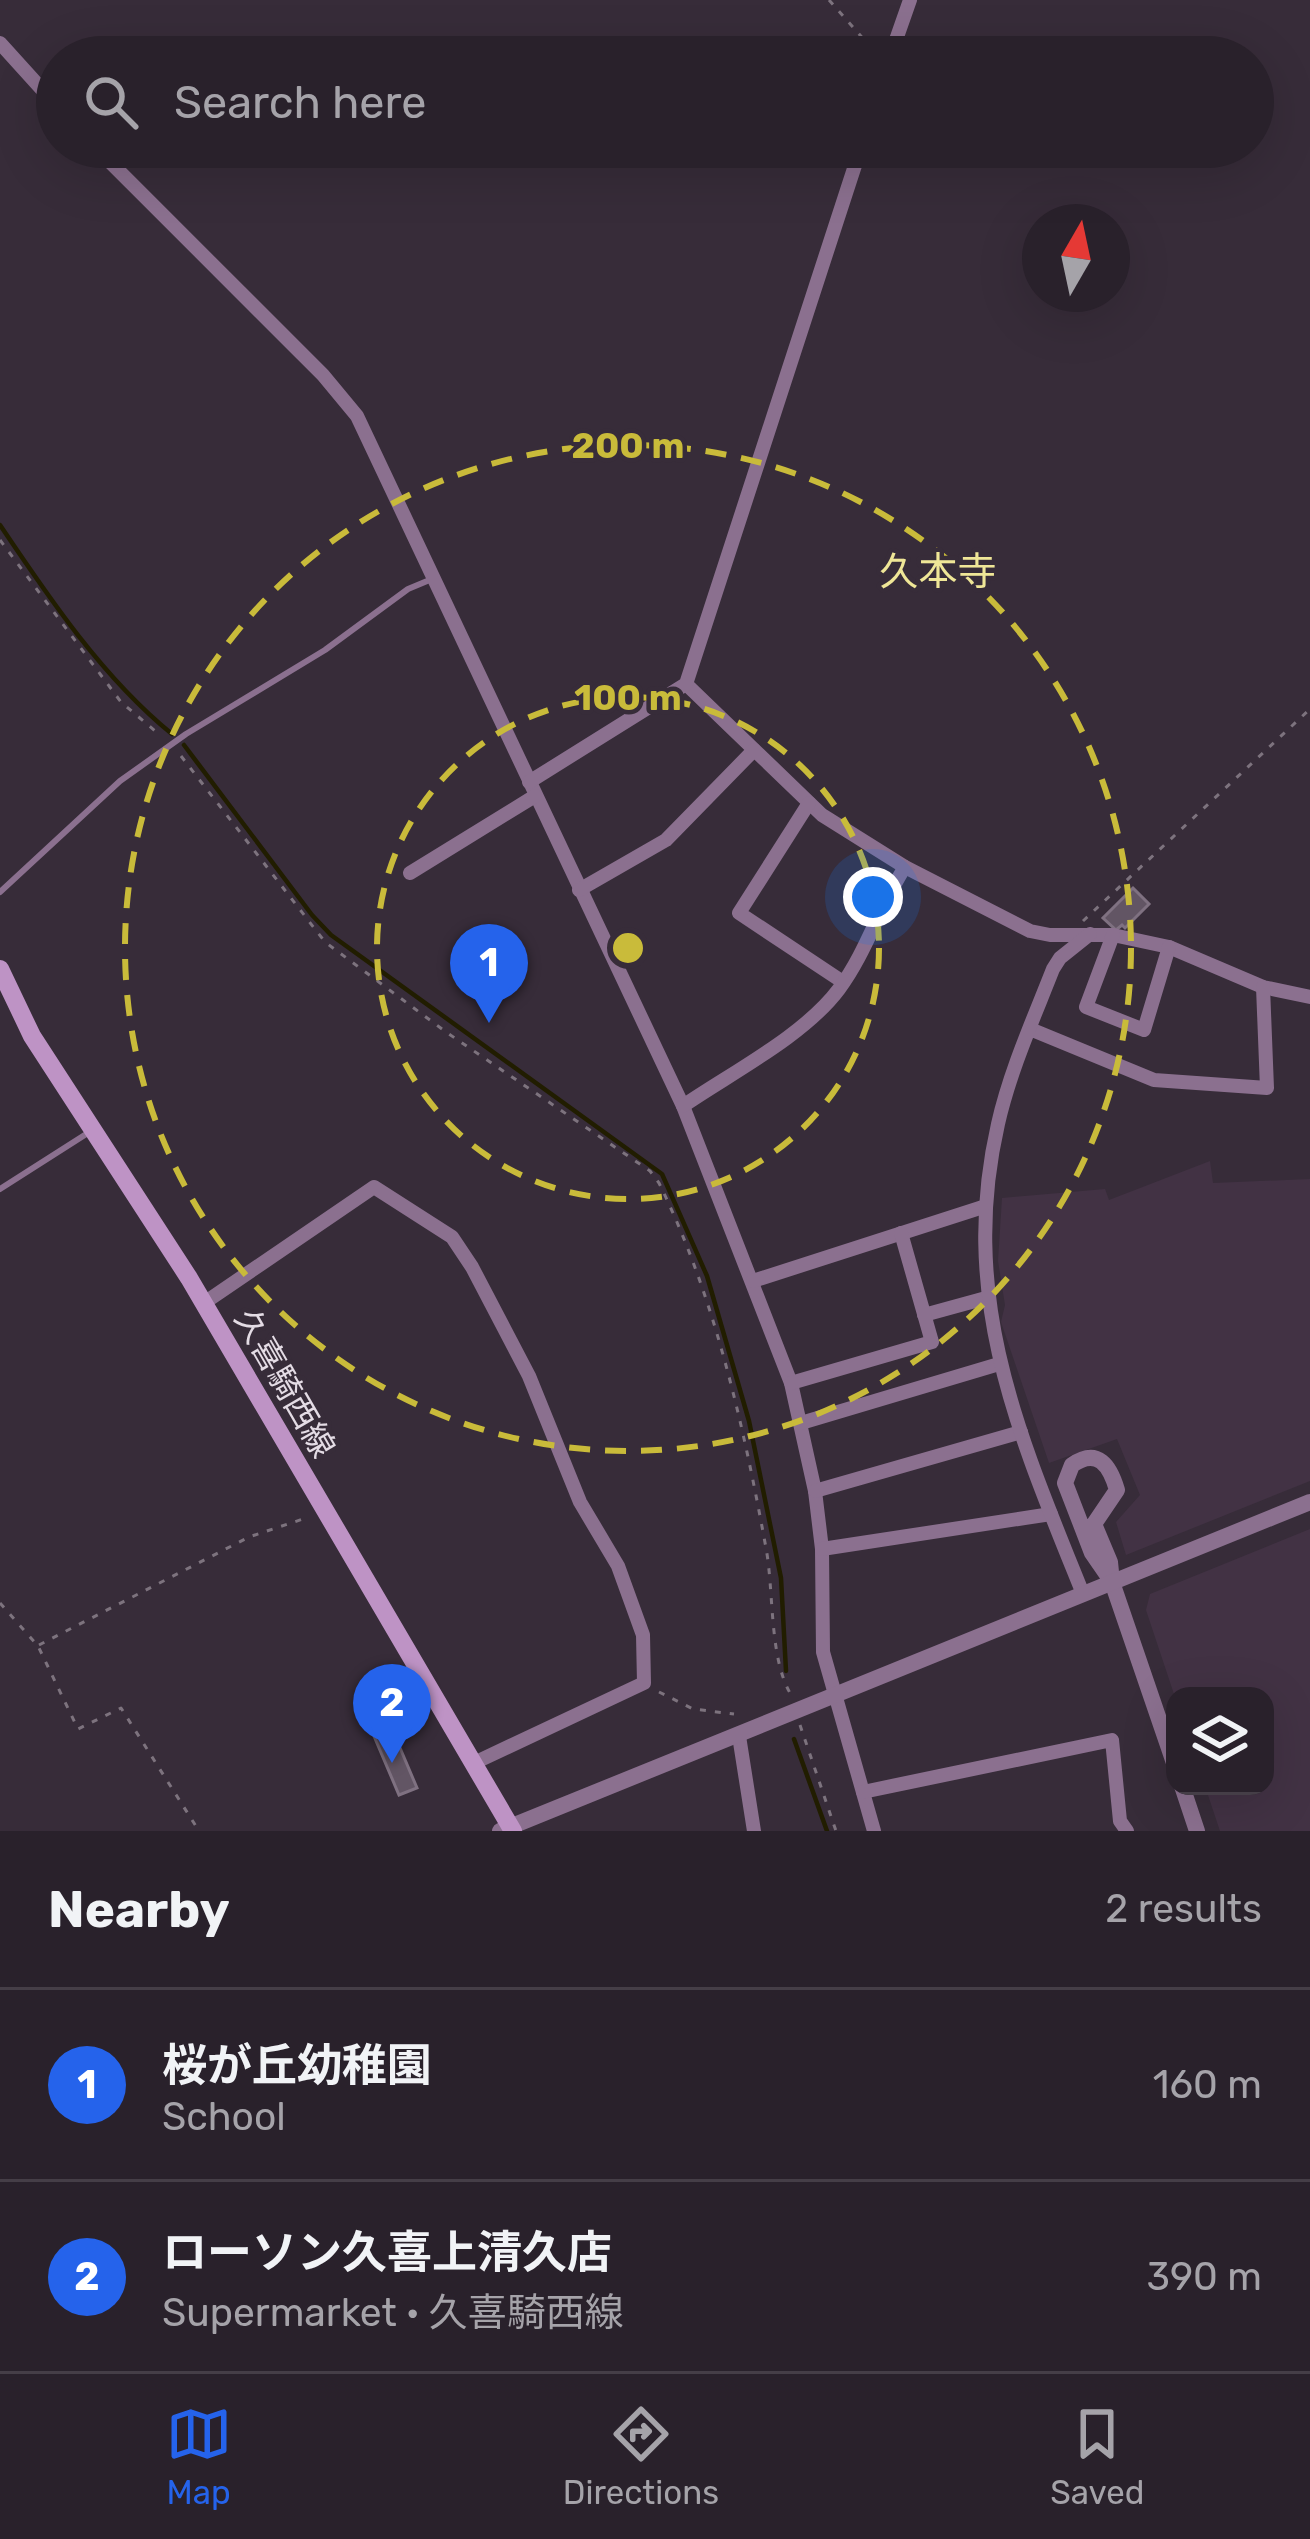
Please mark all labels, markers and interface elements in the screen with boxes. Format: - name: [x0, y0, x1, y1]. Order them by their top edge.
- search box: [36, 36, 1274, 168]
- icon: search: [78, 69, 144, 135]
- text: Search here: [174, 76, 426, 129]
- north arrow: [1022, 204, 1130, 312]
- text: 200 m: [571, 424, 685, 467]
- district label: 久本寺: [879, 549, 997, 595]
- text: 100 m: [574, 676, 682, 719]
- your location: [843, 867, 903, 927]
- pin: 1: [450, 924, 528, 1023]
- centre of rings: [607, 927, 649, 969]
- street label: 久喜騎西線: [227, 1302, 343, 1464]
- pin: 2: [353, 1664, 431, 1763]
- map controls: [1166, 1687, 1274, 1795]
- button: layers: [1166, 1687, 1274, 1795]
- text: Nearby: [48, 1879, 230, 1940]
- text: 2 results: [1105, 1886, 1262, 1932]
- text: 桜が丘幼稚園: [162, 2039, 432, 2092]
- text: 1: [77, 2062, 97, 2108]
- text: 160 m: [1153, 2062, 1262, 2108]
- text: School: [162, 2094, 286, 2140]
- text: ローソン久喜上清久店: [162, 2226, 612, 2279]
- text: 2: [74, 2254, 100, 2300]
- text: 390 m: [1146, 2254, 1262, 2300]
- text: Supermarket · 久喜騎西線: [162, 2290, 624, 2336]
- tab: Map: [166, 2401, 232, 2512]
- tab: Directions: [563, 2401, 719, 2512]
- tab: Saved: [1050, 2401, 1144, 2512]

